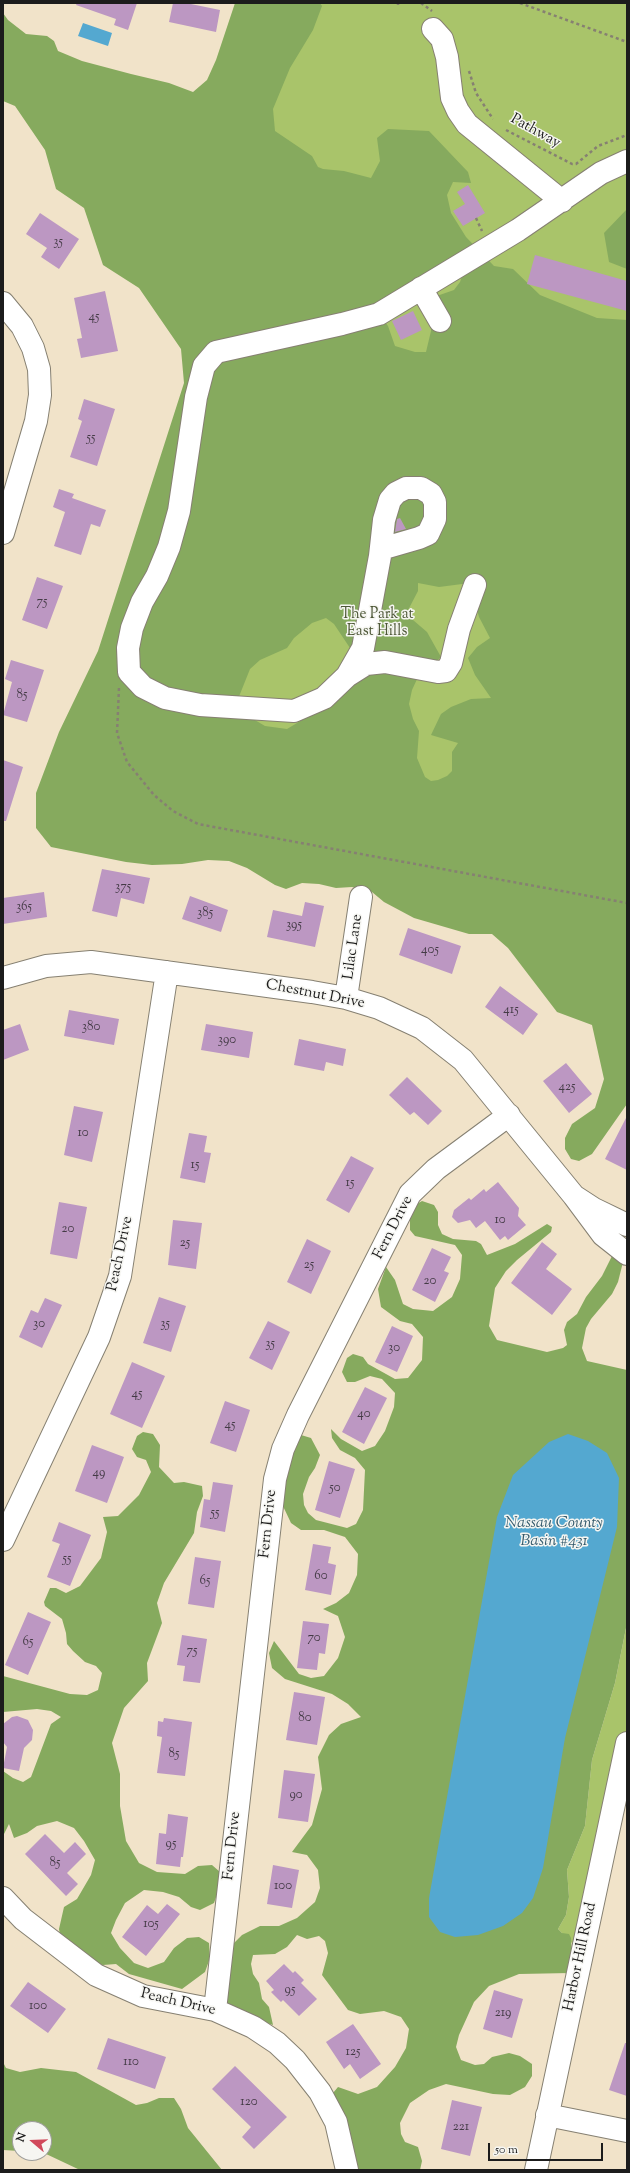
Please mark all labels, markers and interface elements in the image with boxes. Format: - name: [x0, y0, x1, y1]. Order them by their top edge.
- street label: Pathway: [507, 111, 563, 153]
- house number: 35: [53, 235, 63, 251]
- house number: 45: [89, 310, 99, 326]
- house number: 55: [86, 431, 96, 447]
- house number: 75: [37, 595, 47, 611]
- park label: The Park at East Hills: [340, 606, 414, 641]
- house number: 85: [17, 688, 27, 704]
- house number: 375: [115, 880, 131, 896]
- house number: 365: [16, 900, 32, 916]
- house number: 385: [197, 906, 213, 922]
- street label: Lilac Lane: [341, 913, 367, 981]
- house number: 395: [286, 918, 302, 934]
- house number: 405: [421, 943, 439, 959]
- street label: Chestnut Drive: [264, 977, 366, 1013]
- house number: 415: [503, 1003, 519, 1019]
- house number: 380: [82, 1020, 100, 1036]
- house number: 390: [218, 1033, 236, 1049]
- house number: 425: [558, 1080, 576, 1096]
- house number: 10: [77, 1126, 89, 1142]
- house number: 15: [191, 1158, 199, 1174]
- house number: 15: [346, 1176, 354, 1192]
- street label: Fern Drive: [370, 1193, 418, 1263]
- house number: 10: [494, 1213, 506, 1229]
- street label: Peach Drive: [104, 1215, 138, 1293]
- house number: 20: [62, 1222, 74, 1238]
- house number: 25: [180, 1236, 190, 1252]
- house number: 25: [304, 1258, 314, 1274]
- house number: 20: [424, 1274, 436, 1290]
- house number: 30: [33, 1317, 45, 1333]
- house number: 35: [160, 1317, 170, 1333]
- house number: 35: [265, 1337, 275, 1353]
- house number: 30: [388, 1341, 400, 1357]
- house number: 45: [132, 1387, 142, 1403]
- house number: 40: [357, 1407, 371, 1423]
- house number: 45: [225, 1418, 235, 1434]
- house number: 49: [93, 1466, 105, 1482]
- house number: 50: [329, 1481, 341, 1497]
- street label: Fern Drive: [256, 1489, 282, 1559]
- house number: 55: [210, 1506, 220, 1522]
- water label: Nassau County Basin #431: [505, 1514, 603, 1552]
- house number: 55: [62, 1552, 72, 1568]
- house number: 60: [314, 1569, 328, 1585]
- house number: 65: [200, 1574, 210, 1590]
- house number: 70: [307, 1631, 321, 1647]
- house number: 65: [23, 1635, 33, 1651]
- house number: 75: [187, 1644, 197, 1660]
- house number: 80: [298, 1711, 312, 1727]
- house number: 85: [169, 1747, 179, 1763]
- house number: 90: [289, 1788, 303, 1804]
- street label: Fern Drive: [220, 1811, 246, 1881]
- house number: 95: [166, 1837, 176, 1853]
- house number: 85: [50, 1856, 60, 1872]
- house number: 100: [274, 1879, 292, 1895]
- street label: Harbor Hill Road: [561, 1901, 601, 2013]
- house number: 105: [143, 1917, 159, 1933]
- house number: 95: [285, 1983, 295, 1999]
- street label: Peach Drive: [139, 1986, 217, 2020]
- house number: 100: [29, 1999, 47, 2015]
- house number: 219: [495, 2006, 511, 2022]
- house number: 125: [346, 2045, 360, 2061]
- house number: 110: [123, 2055, 139, 2071]
- house number: 120: [240, 2095, 258, 2111]
- house number: 221: [453, 2120, 469, 2136]
- north arrow: [12, 2121, 52, 2161]
- text: N: [13, 2131, 31, 2144]
- scale bar: [490, 2135, 605, 2161]
- text: 50 m: [495, 2141, 518, 2159]

